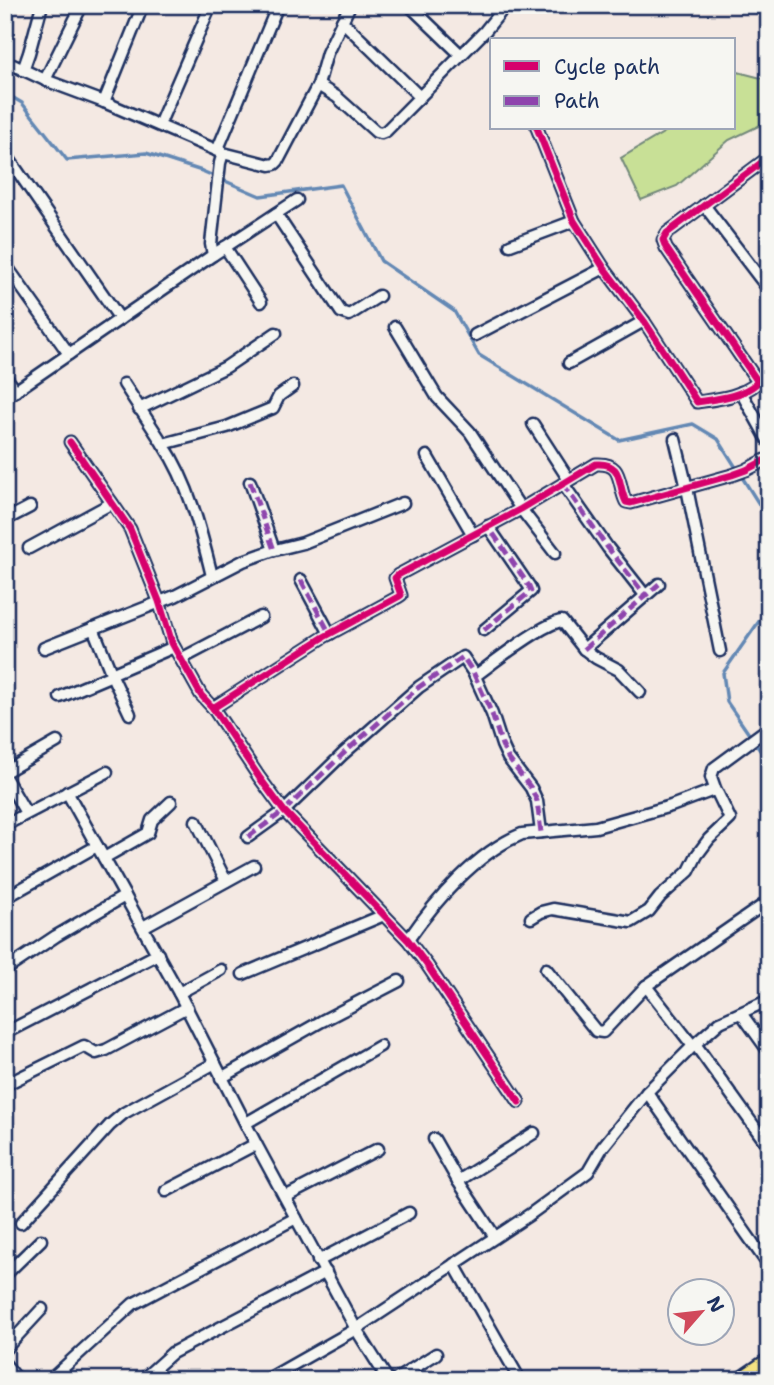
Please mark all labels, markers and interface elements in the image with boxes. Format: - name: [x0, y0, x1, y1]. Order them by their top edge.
- legend: [490, 38, 736, 130]
- text: Cycle path: [554, 53, 660, 81]
- text: Path: [554, 87, 600, 115]
- north arrow: [666, 1276, 736, 1346]
- text: N: [701, 1292, 730, 1317]

